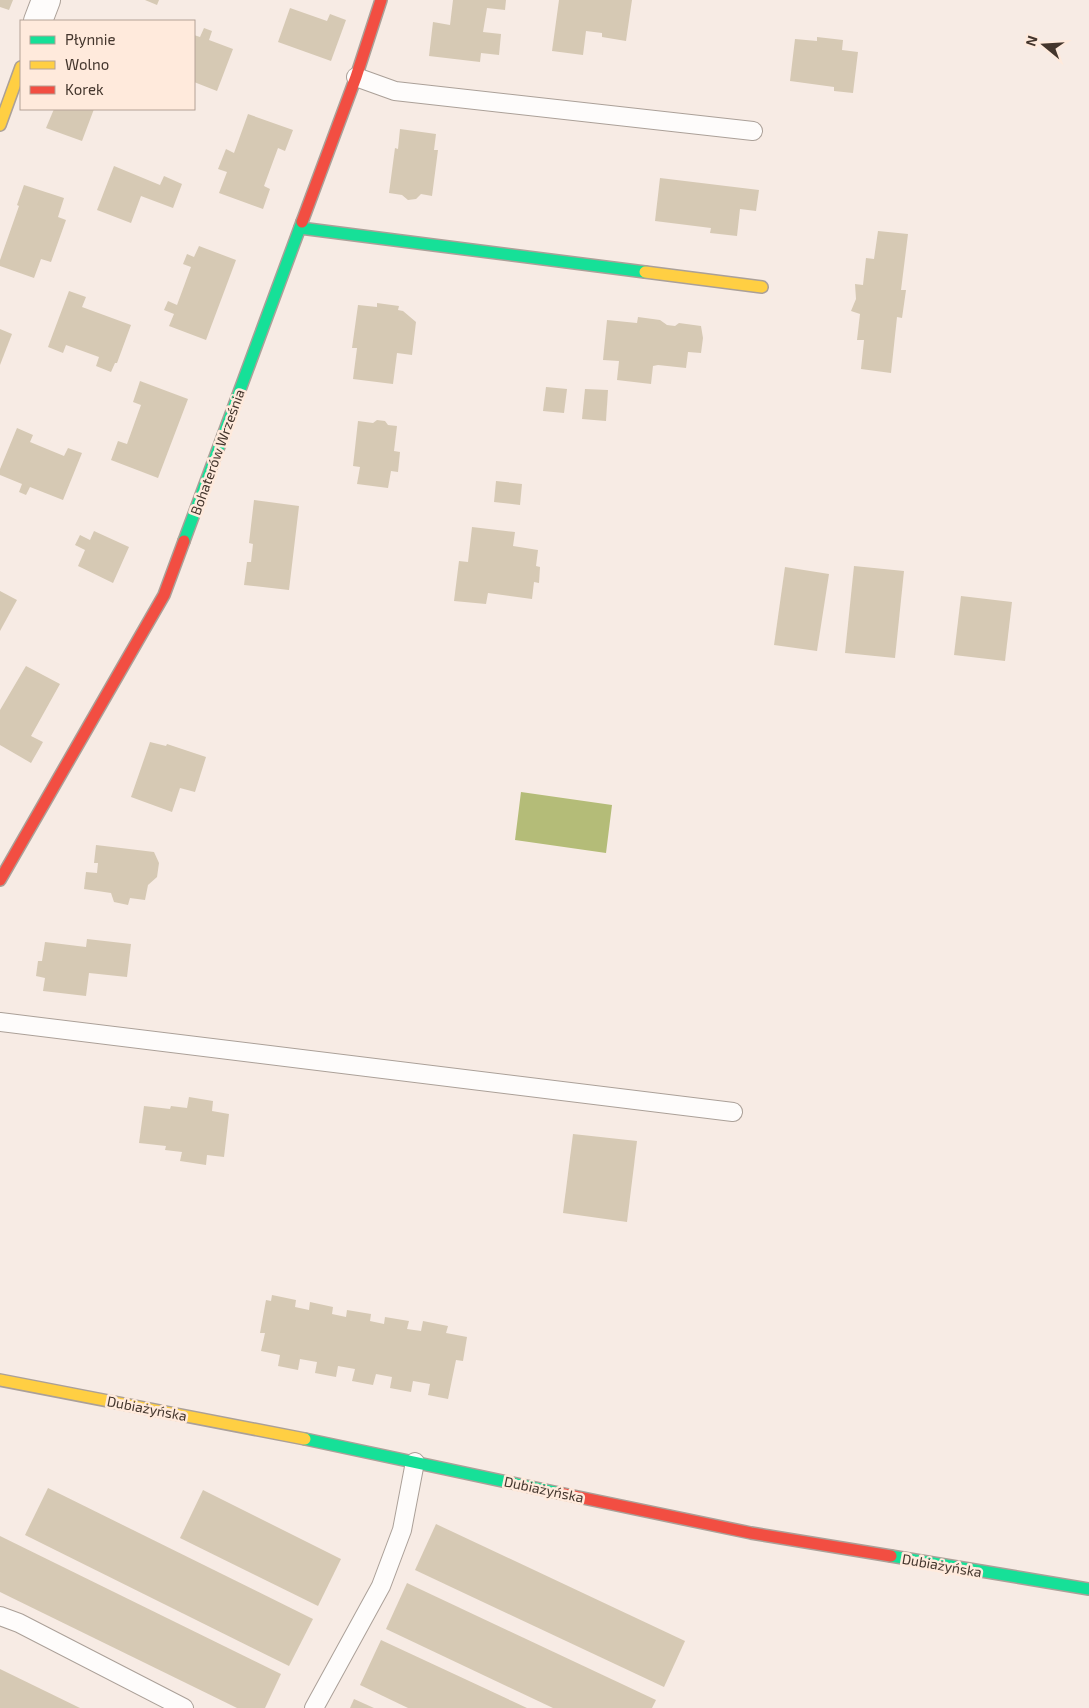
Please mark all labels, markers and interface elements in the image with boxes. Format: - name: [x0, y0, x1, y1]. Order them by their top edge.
- legend: [20, 20, 195, 110]
- north arrow: [1019, 20, 1069, 70]
- text: Płynnie: [65, 30, 116, 48]
- text: N: [1022, 33, 1041, 48]
- text: Wolno: [65, 55, 109, 73]
- text: Korek: [65, 80, 104, 98]
- street label: Bohaterów Września: [186, 387, 248, 517]
- street label: Dubiażyńska: [106, 1392, 188, 1424]
- street label: Dubiażyńska: [503, 1472, 585, 1506]
- street label: Dubiażyńska: [901, 1550, 983, 1580]

